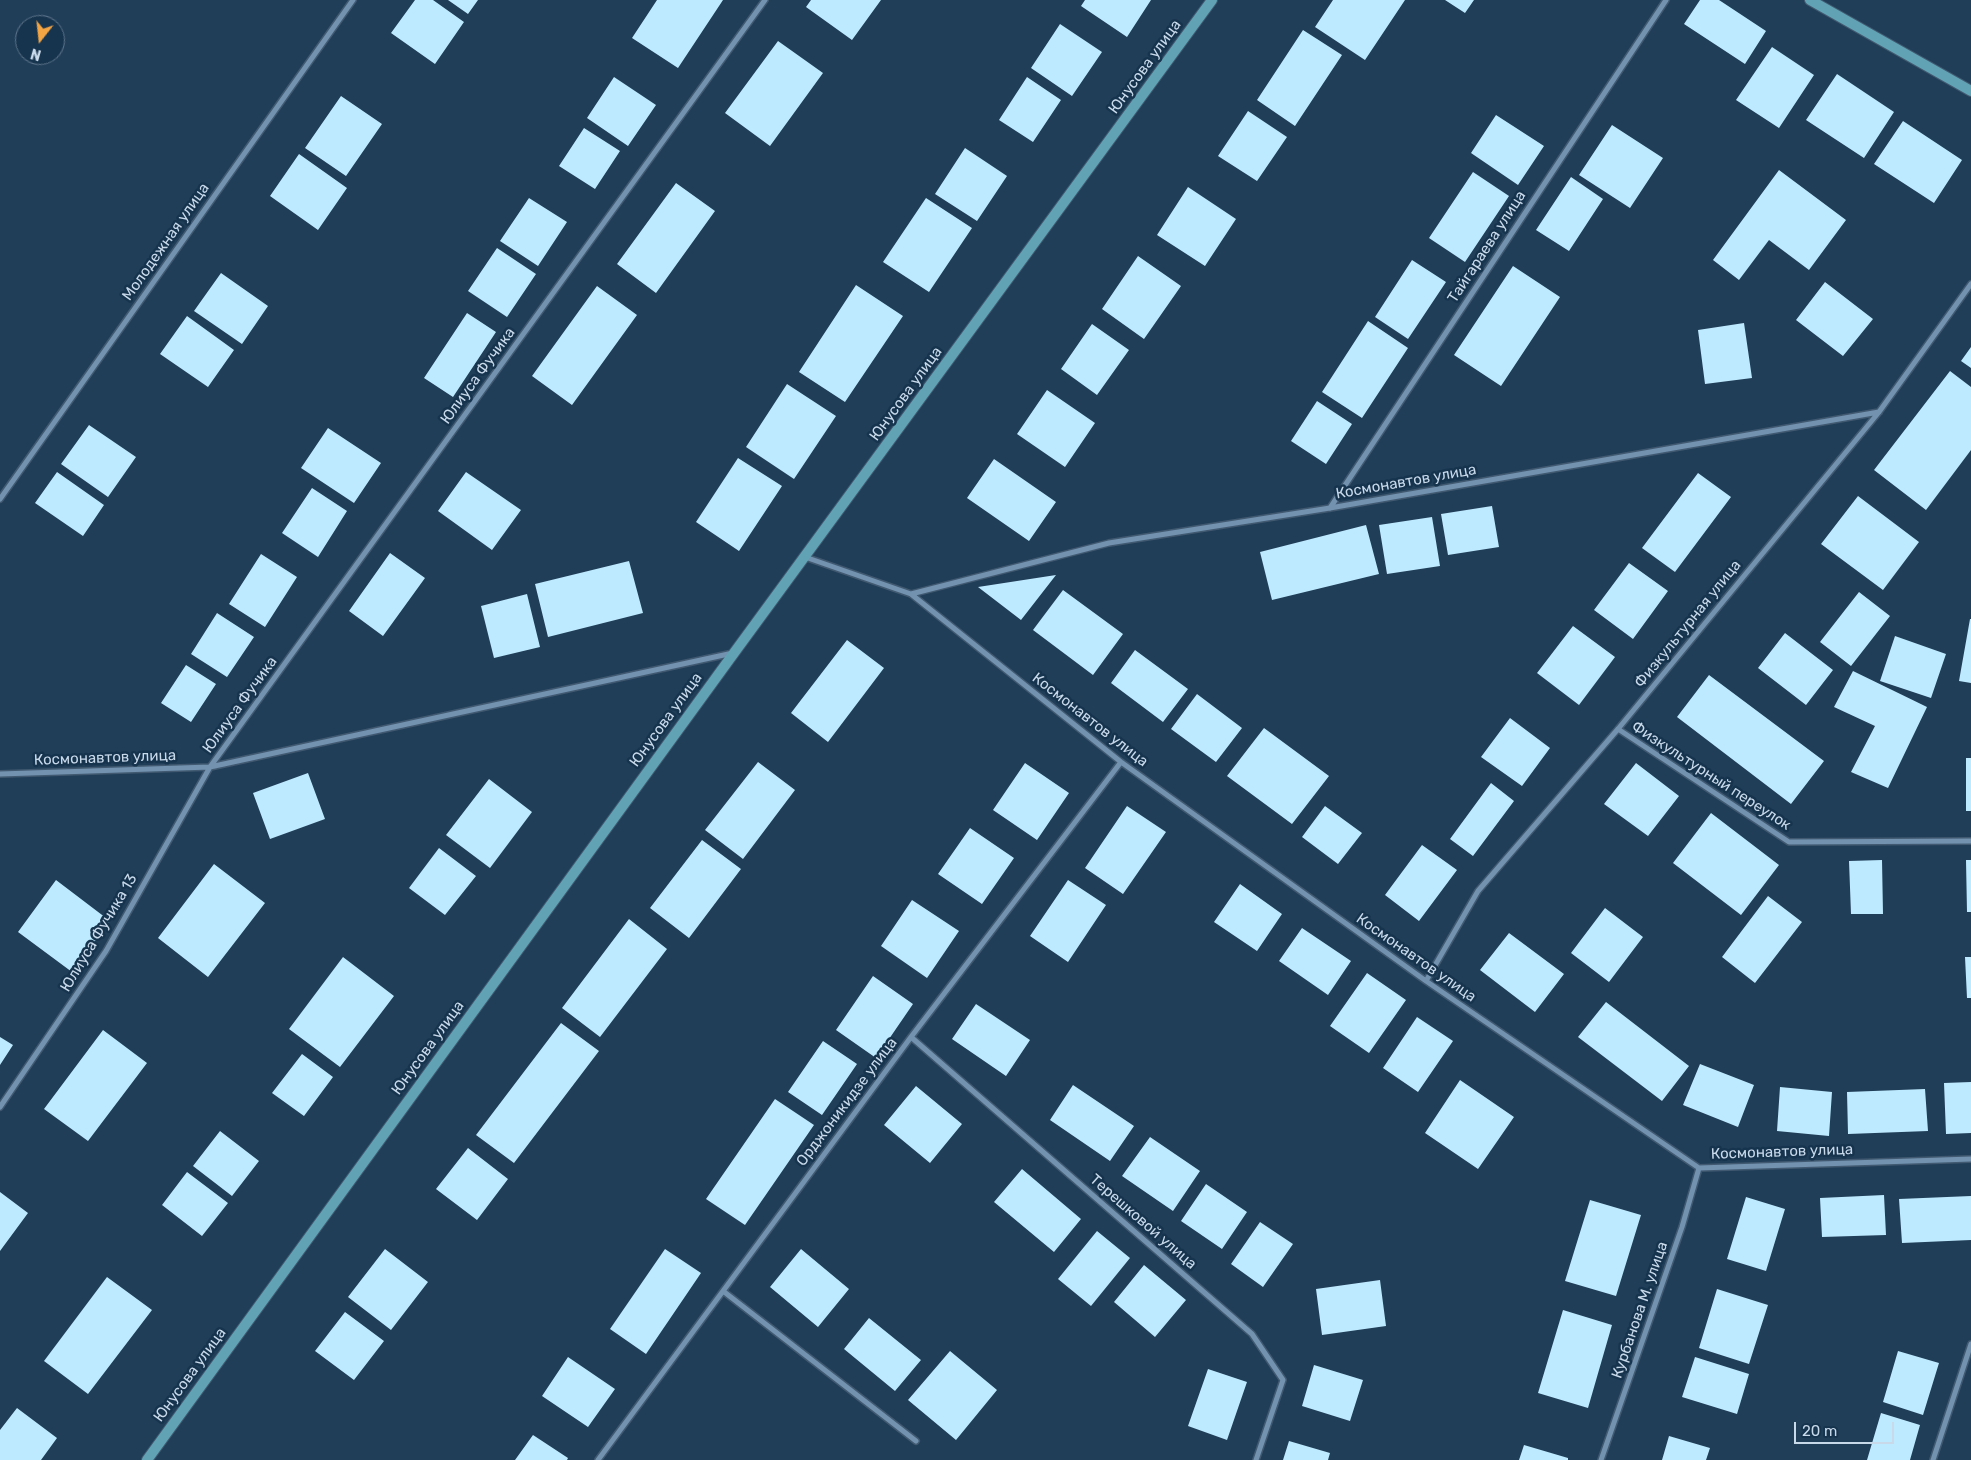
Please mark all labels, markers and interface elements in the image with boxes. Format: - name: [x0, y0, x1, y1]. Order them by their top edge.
- north arrow: [15, 15, 65, 65]
- street label: Юнусова улица: [1105, 17, 1185, 117]
- text: N: [29, 44, 43, 64]
- street label: Молодежная улица: [119, 180, 213, 304]
- street label: Тайгараева улица: [1444, 188, 1530, 306]
- street label: Юлиуса Фучика: [437, 324, 519, 428]
- street label: Юнусова улица: [866, 344, 946, 444]
- street label: Космонавтов улица: [1334, 461, 1478, 503]
- street label: Физкультурная улица: [1631, 557, 1745, 691]
- street label: Юлиуса Фучика: [199, 653, 281, 757]
- street label: Космонавтов улица: [1028, 669, 1152, 771]
- street label: Юнусова улица: [626, 670, 706, 770]
- street label: Физкультурный переулок: [1628, 718, 1794, 834]
- street label: Космонавтов улица: [34, 747, 176, 769]
- street label: Юлиуса Фучика 13: [57, 871, 141, 995]
- street label: Космонавтов улица: [1353, 910, 1479, 1006]
- street label: Юнусова улица: [388, 998, 468, 1098]
- street label: Орджоникидзе улица: [793, 1034, 901, 1170]
- street label: Космонавтов улица: [1711, 1141, 1853, 1163]
- street label: Терешковой улица: [1086, 1171, 1200, 1273]
- street label: Курбанова М. улица: [1608, 1239, 1672, 1381]
- street label: Юнусова улица: [150, 1325, 230, 1425]
- scale bar: [1796, 1412, 1896, 1444]
- text: 20 m: [1802, 1422, 1837, 1440]

